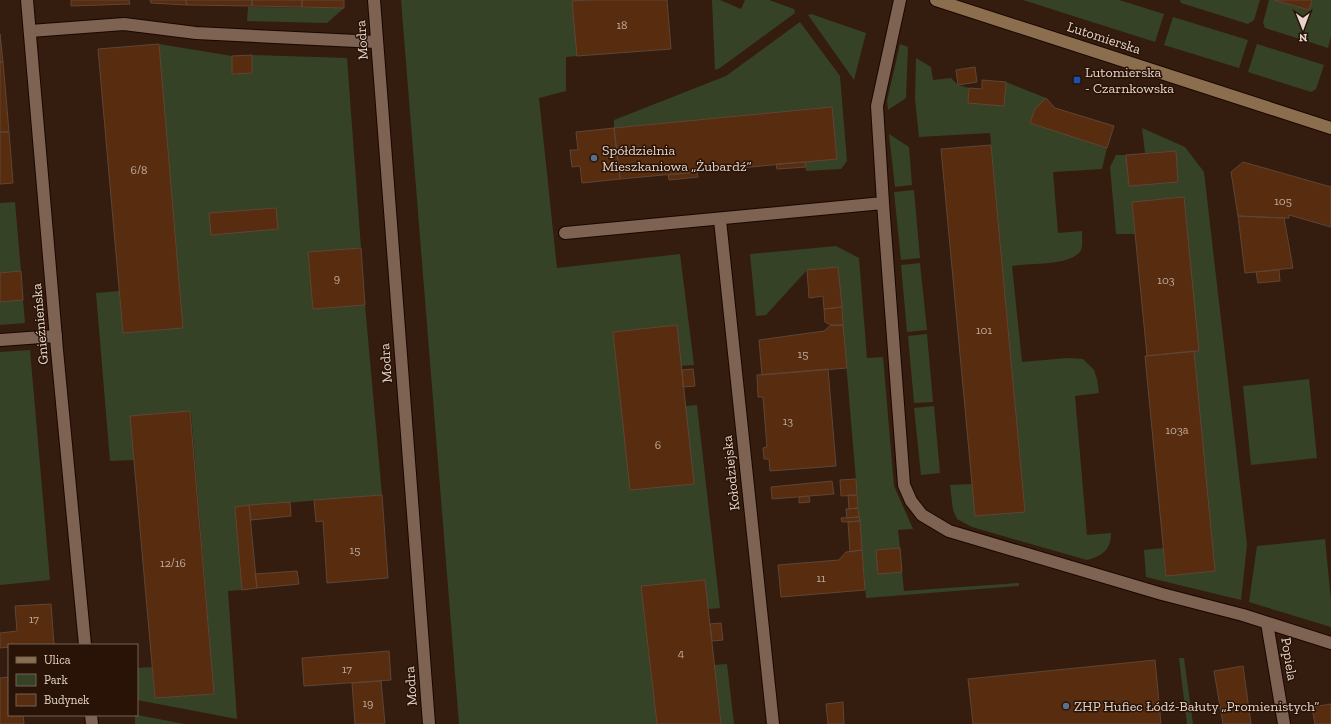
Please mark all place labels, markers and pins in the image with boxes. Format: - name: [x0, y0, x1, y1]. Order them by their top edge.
- place label: Lutomierska - Czarnkowska: [1085, 64, 1174, 97]
- marker: Lutomierska - Czarnkowska: [1072, 75, 1082, 85]
- place label: Spółdzielnia Mieszkaniowa „Żubardź”: [602, 142, 751, 175]
- marker: Spółdzielnia Mieszkaniowa „Żubardź”: [589, 153, 599, 163]
- place label: ZHP Hufiec Łódź-Bałuty „Promienistych”: [1074, 698, 1319, 715]
- marker: ZHP Hufiec Łódź-Bałuty „Promienistych”: [1061, 701, 1071, 711]

